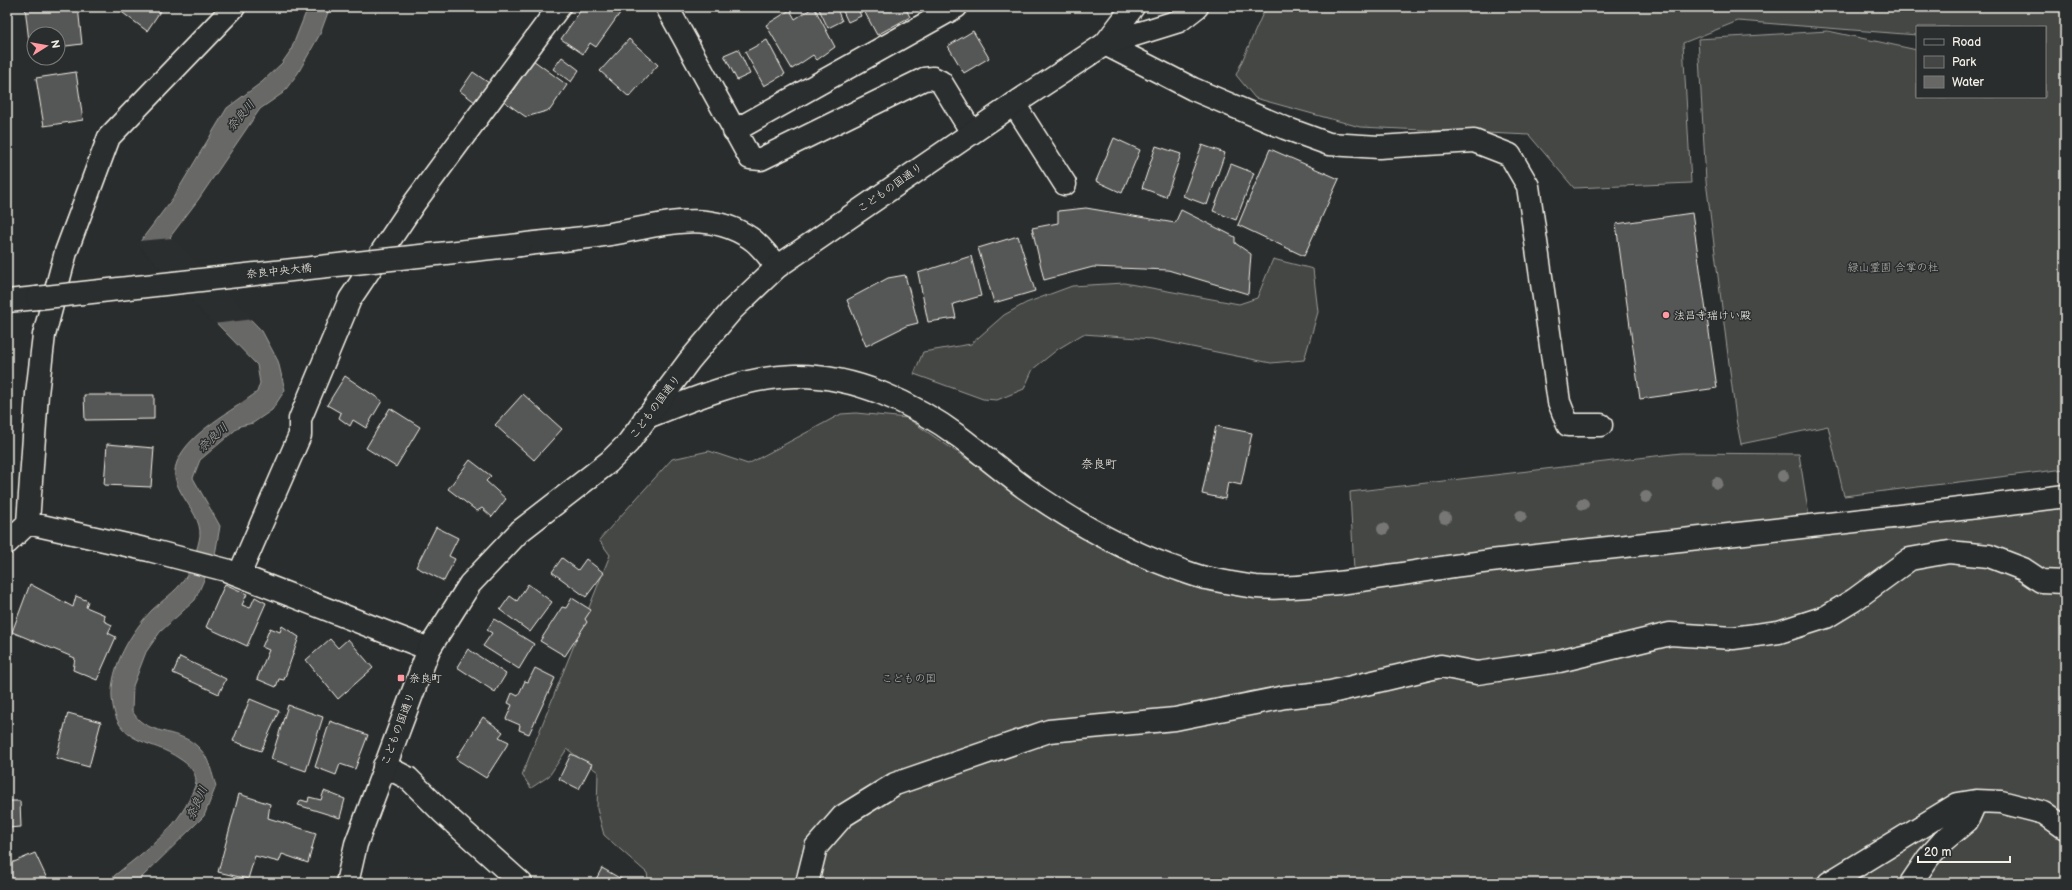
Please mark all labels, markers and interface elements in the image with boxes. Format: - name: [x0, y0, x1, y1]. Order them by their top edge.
- north arrow: [26, 26, 66, 66]
- legend: [1916, 26, 2046, 98]
- text: Road: [1952, 35, 1981, 50]
- text: N: [48, 39, 62, 49]
- text: Park: [1952, 55, 1976, 70]
- text: Water: [1952, 75, 1984, 90]
- water label: 奈良川: [224, 97, 258, 135]
- street label: こどもの国通り: [855, 161, 925, 215]
- street label: 奈良中央大橋: [246, 261, 312, 281]
- park label: 緑山霊園 合掌の杜: [1848, 261, 1938, 274]
- place label: 法昌寺瑞けい殿: [1674, 309, 1751, 322]
- marker: 法昌寺瑞けい殿: [1661, 310, 1671, 320]
- street label: こどもの国通り: [627, 372, 683, 442]
- water label: 奈良川: [195, 420, 231, 456]
- district label: 奈良町: [1081, 457, 1117, 472]
- place label: 奈良町: [409, 672, 442, 685]
- park label: こどもの国: [882, 672, 937, 685]
- marker: 奈良町: [396, 673, 406, 683]
- street label: こどもの国通り: [378, 691, 418, 767]
- water label: 奈良川: [183, 783, 211, 823]
- scale bar: [1918, 838, 2010, 864]
- text: 20 m: [1924, 845, 1951, 860]

